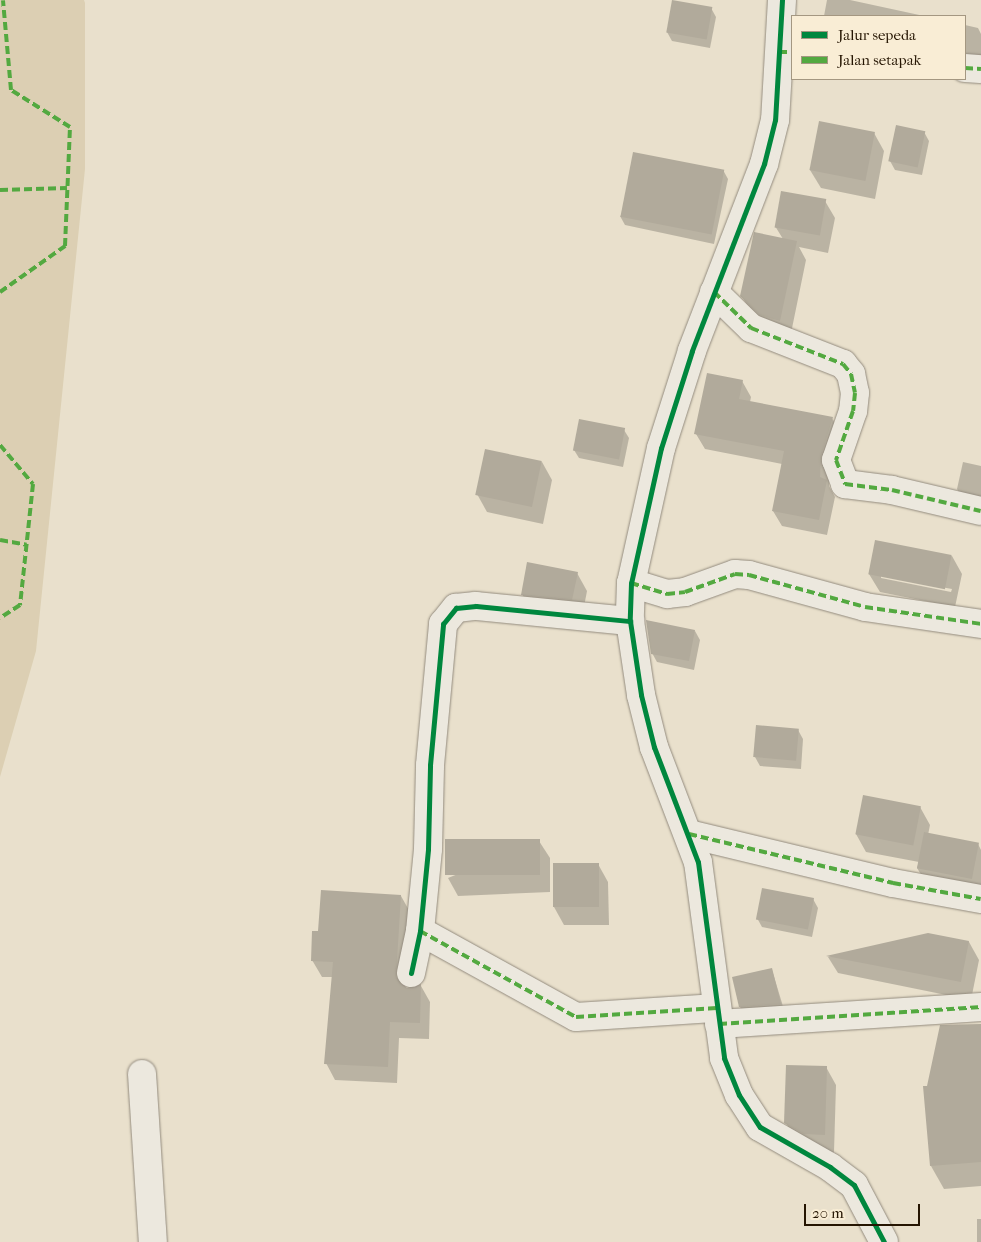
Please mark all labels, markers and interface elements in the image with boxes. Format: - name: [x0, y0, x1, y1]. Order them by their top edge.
- legend: [791, 15, 966, 80]
- text: Jalur sepeda: [838, 26, 916, 44]
- text: Jalan setapak: [838, 51, 921, 69]
- scale bar: [806, 1194, 922, 1226]
- text: 20 m: [812, 1204, 844, 1222]

